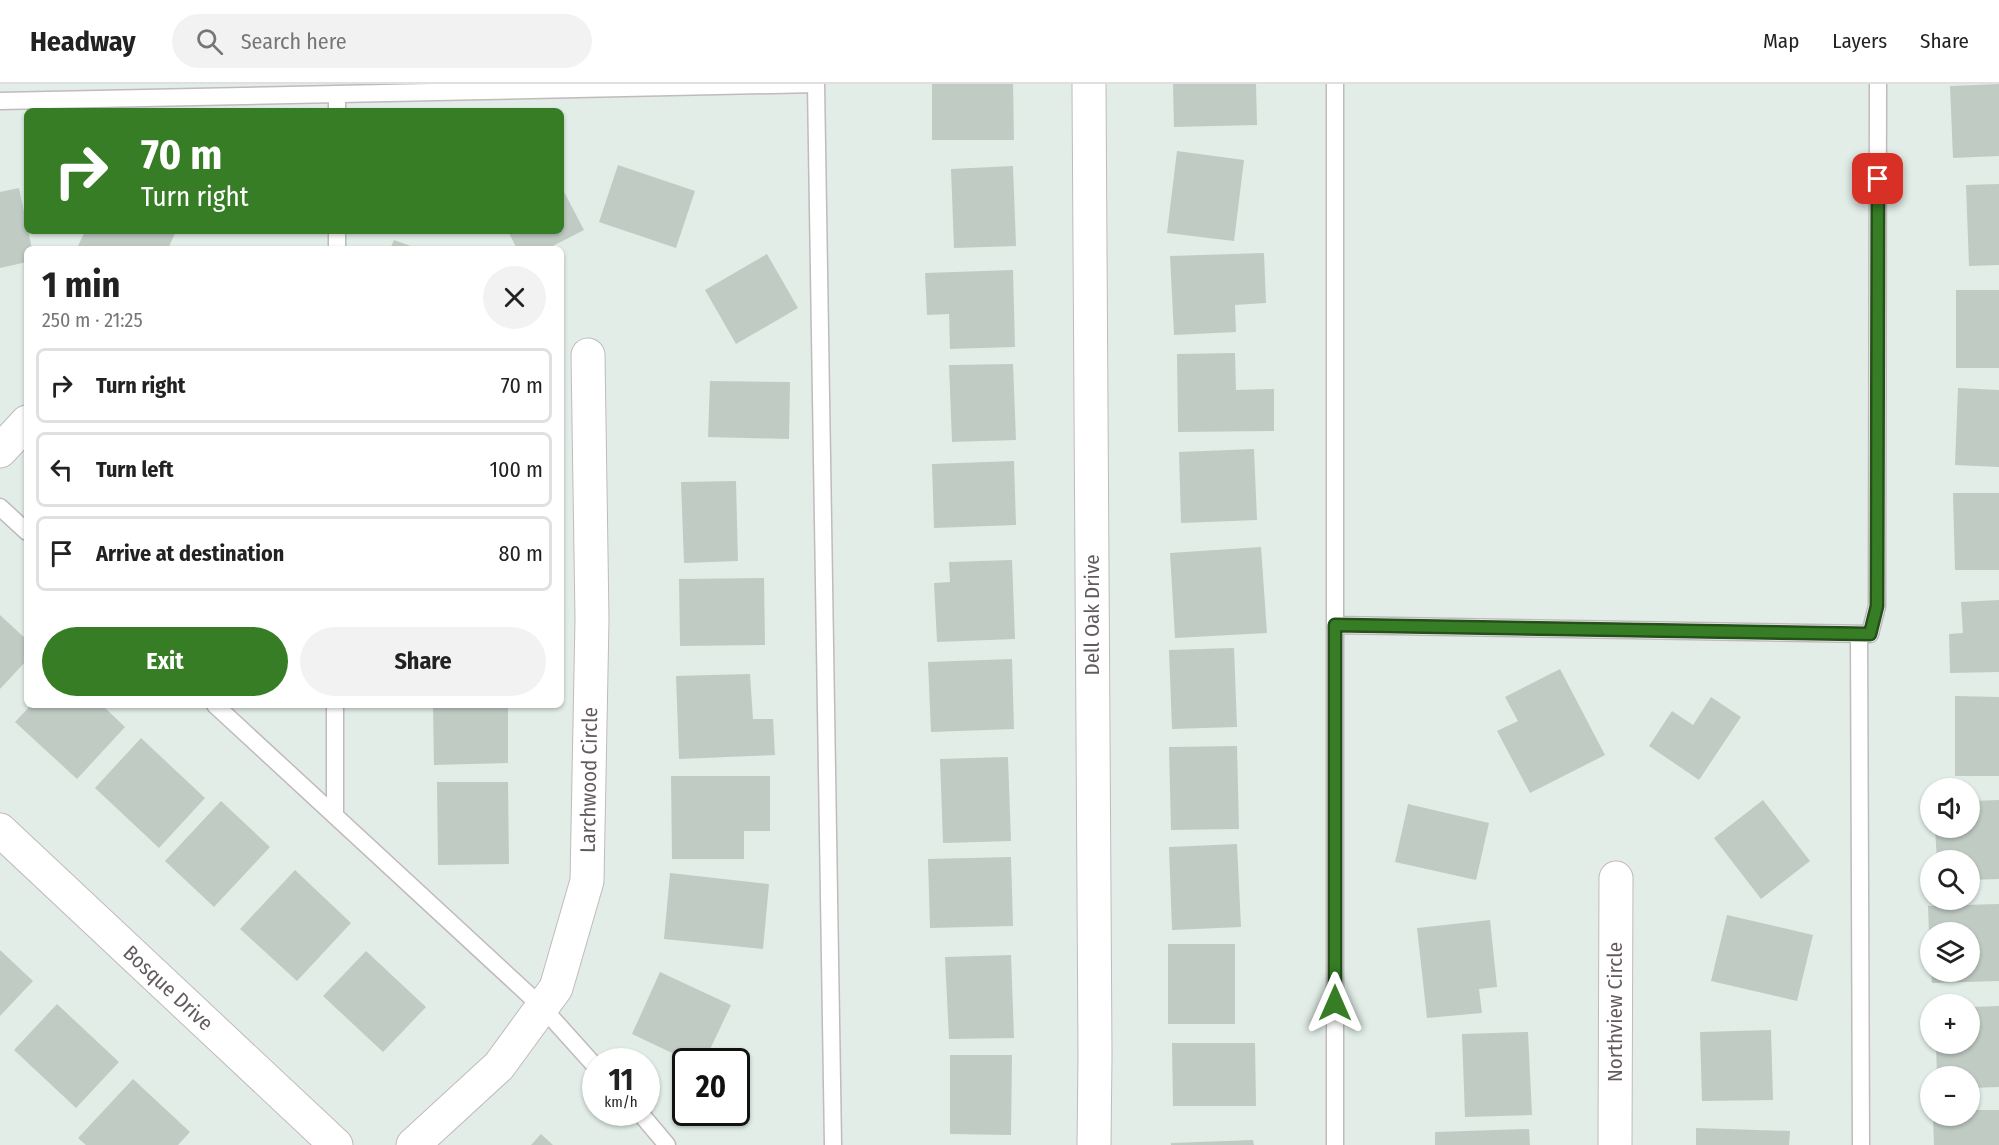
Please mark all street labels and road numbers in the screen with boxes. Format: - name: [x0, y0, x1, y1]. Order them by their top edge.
- street label: Dell Oak Drive: [1079, 554, 1105, 676]
- street label: Larchwood Circle: [575, 707, 603, 853]
- street label: Bosque Drive: [118, 940, 218, 1036]
- street label: Northview Circle: [1602, 942, 1628, 1082]

